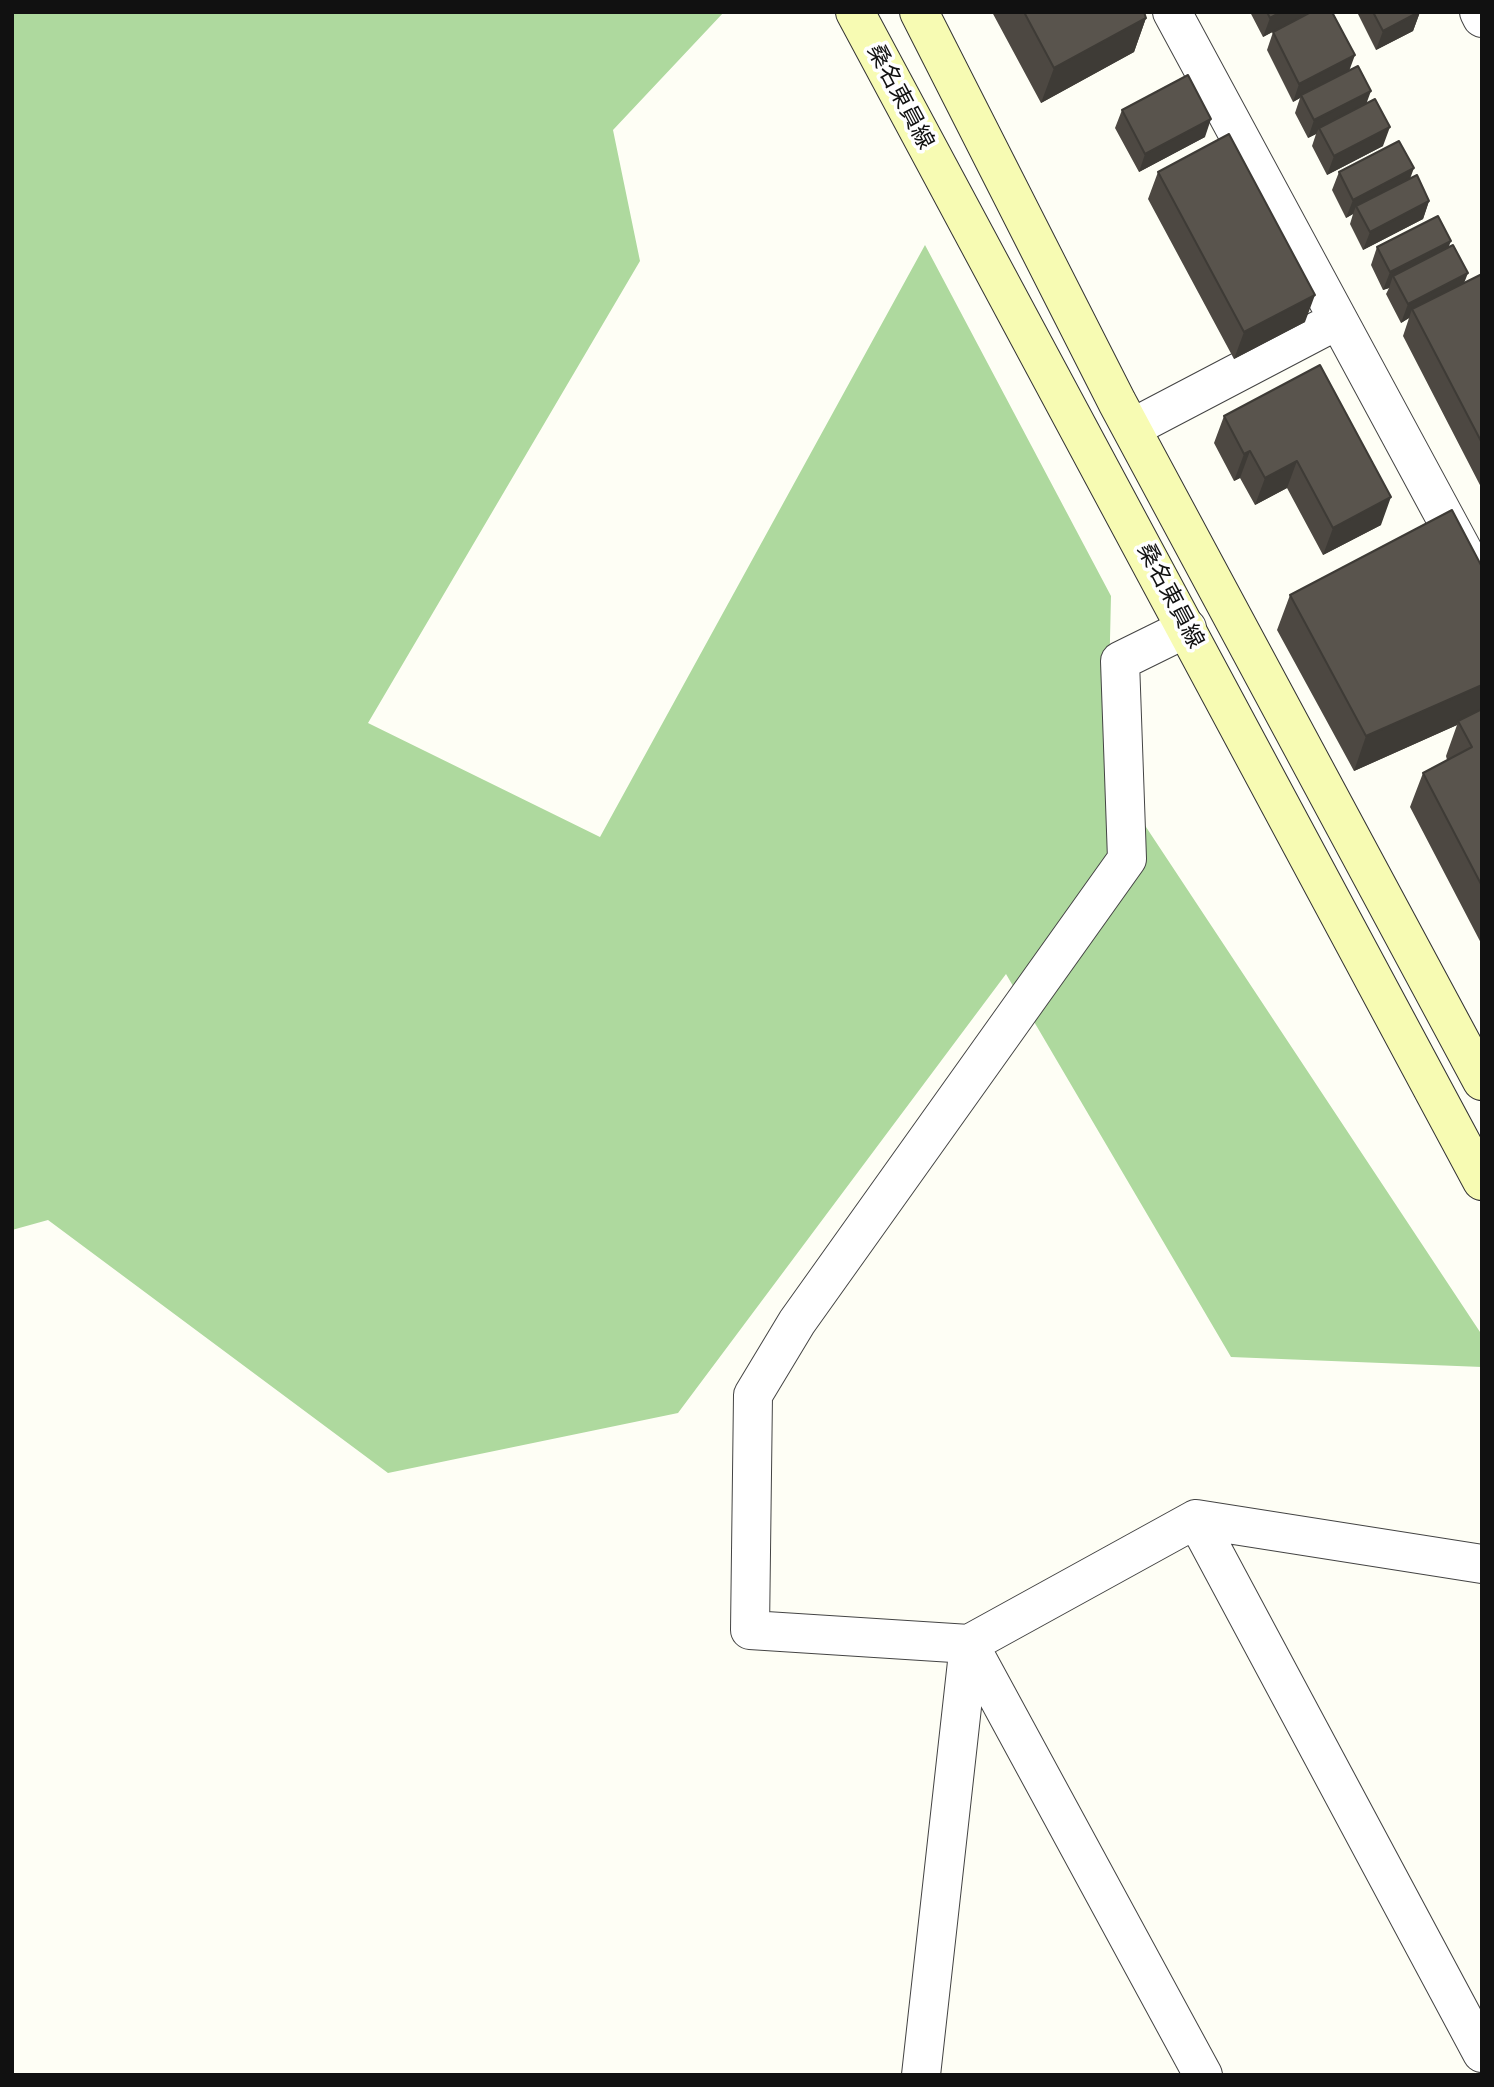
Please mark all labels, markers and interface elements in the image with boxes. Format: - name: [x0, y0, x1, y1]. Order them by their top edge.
- street label: 桑名東員線: [861, 40, 939, 154]
- street label: 桑名東員線: [1131, 539, 1209, 653]

